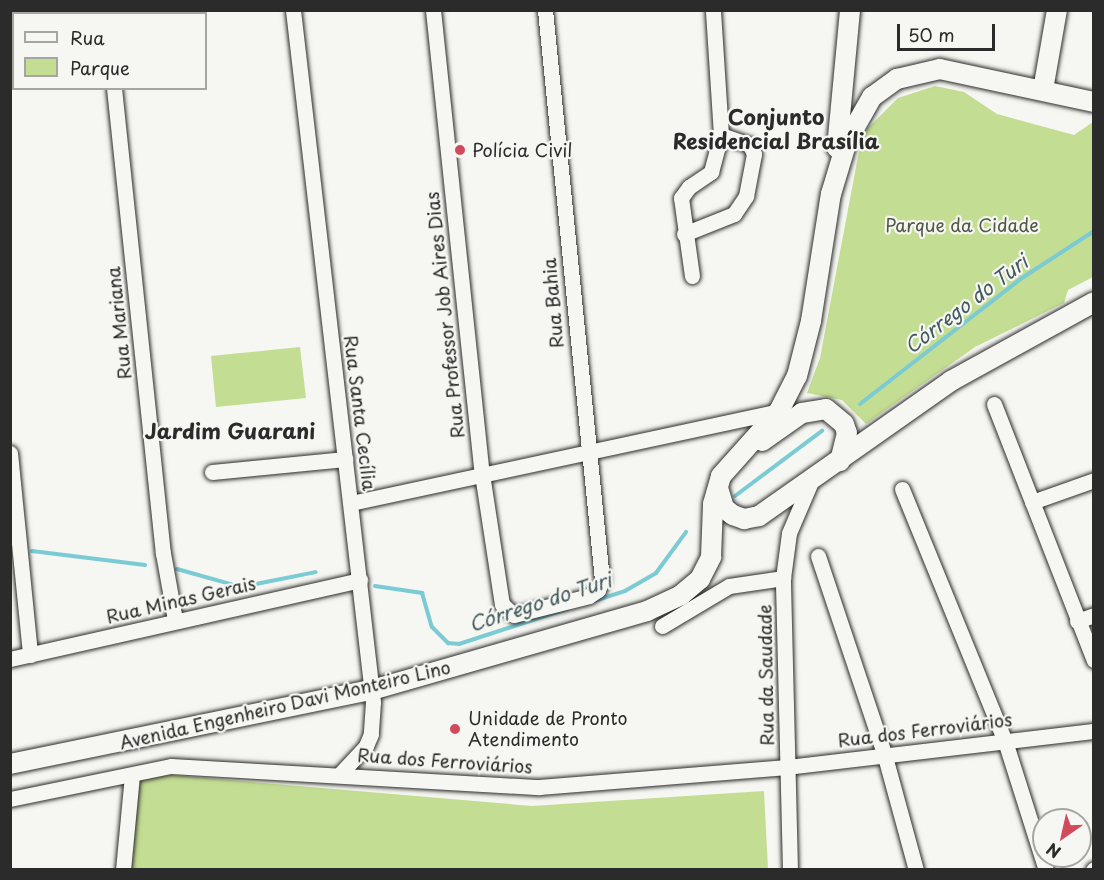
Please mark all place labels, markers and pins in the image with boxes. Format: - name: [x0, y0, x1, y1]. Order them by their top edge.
- place label: Polícia Civil: [472, 139, 572, 161]
- marker: Polícia Civil: [453, 143, 467, 157]
- place label: Unidade de Pronto Atendimento: [468, 708, 628, 750]
- marker: Unidade de Pronto Atendimento: [446, 720, 464, 738]

